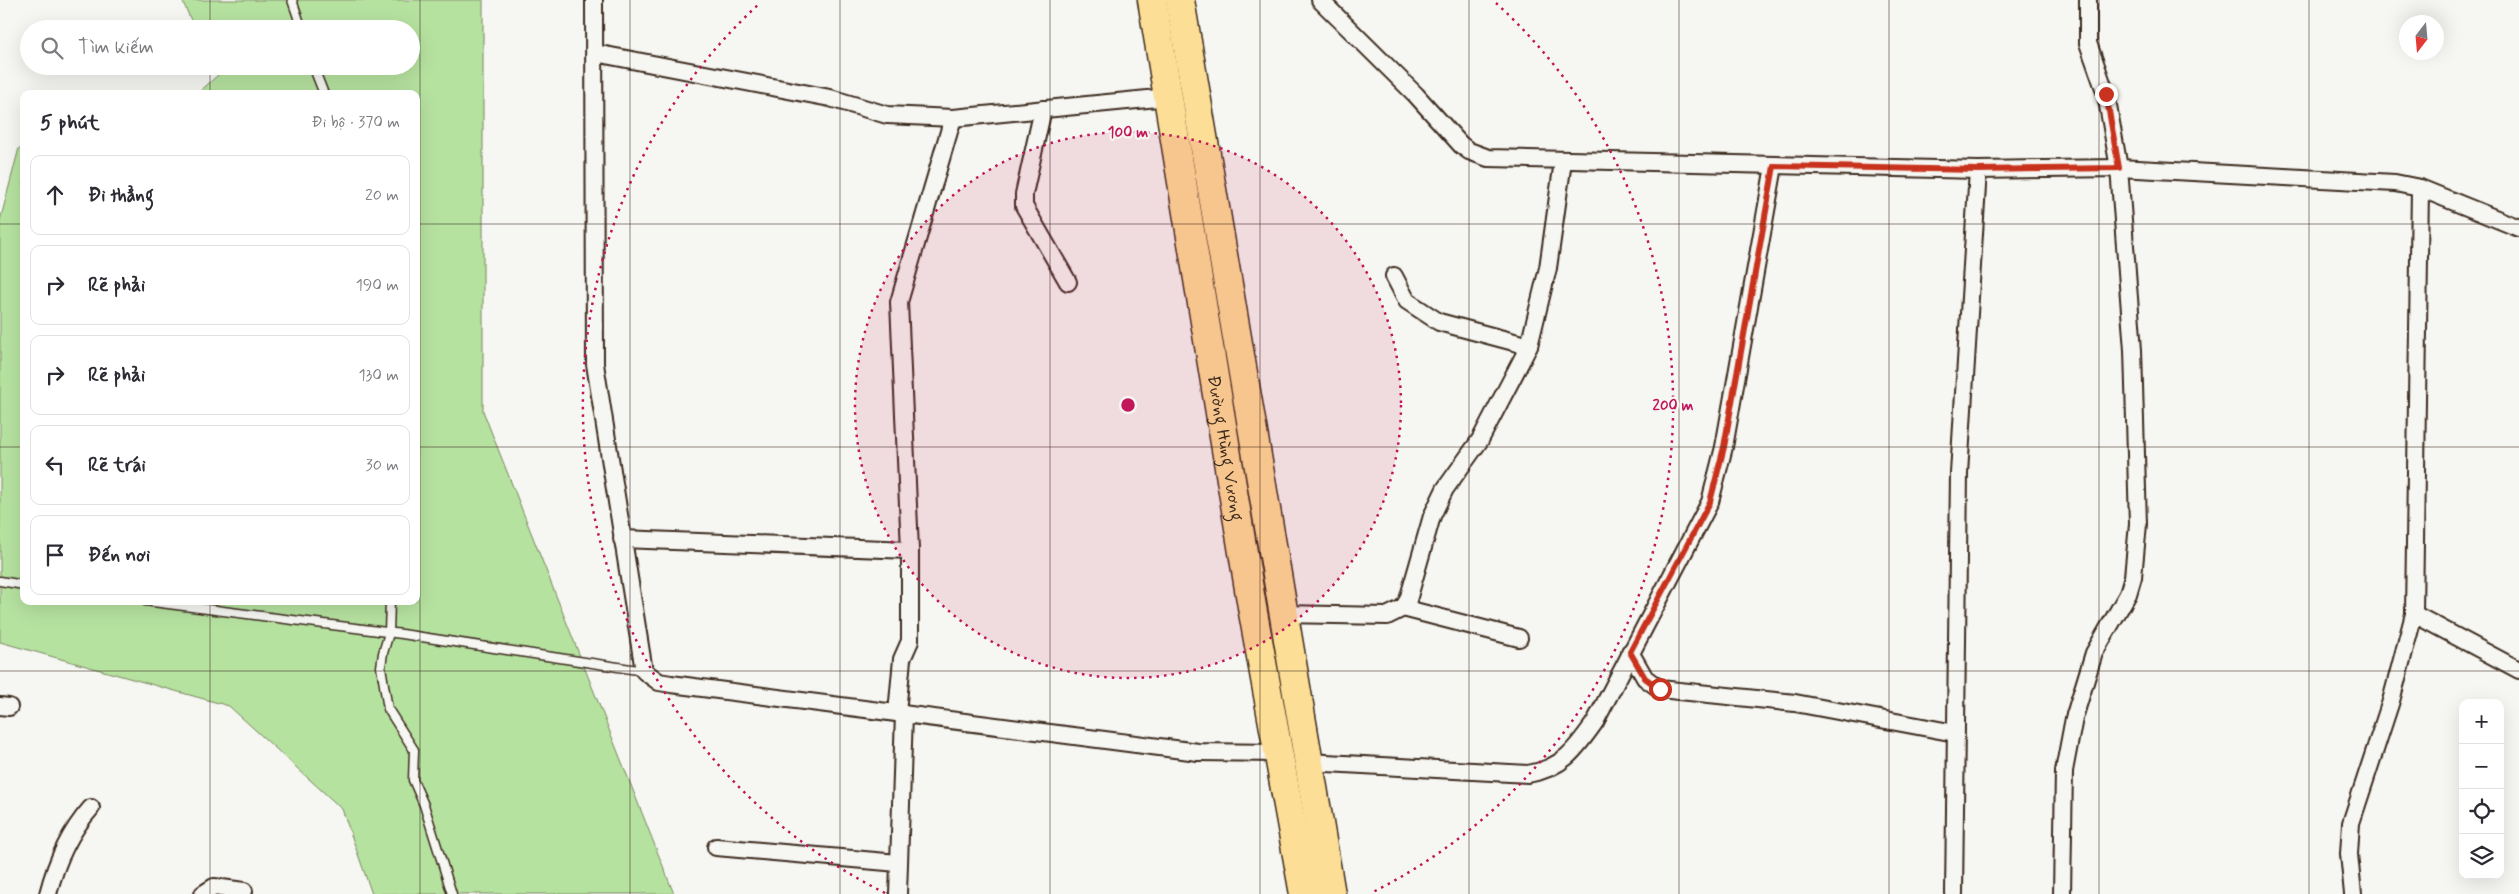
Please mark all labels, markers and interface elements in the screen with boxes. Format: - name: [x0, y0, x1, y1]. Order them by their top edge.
- north arrow: [2399, 15, 2444, 60]
- search box: [20, 20, 420, 75]
- icon: search: [38, 34, 66, 62]
- text: Tìm kiếm: [78, 35, 154, 60]
- route end: [2095, 83, 2118, 106]
- text: 5 phút: [40, 109, 100, 137]
- text: Đi bộ · 370 m: [312, 112, 400, 133]
- text: 100 m: [1108, 123, 1148, 143]
- icon: ahead: [41, 181, 69, 209]
- text: Đi thẳng: [88, 183, 154, 208]
- text: 20 m: [365, 185, 399, 206]
- icon: right: [41, 271, 69, 299]
- text: Rẽ phải: [88, 273, 145, 298]
- text: 190 m: [356, 275, 399, 296]
- icon: right: [41, 361, 69, 389]
- text: Rẽ phải: [88, 363, 145, 388]
- text: 130 m: [358, 365, 399, 386]
- street label: Đường Hùng Vương: [1201, 373, 1249, 523]
- centre of rings: [1119, 396, 1137, 414]
- text: 200 m: [1653, 396, 1694, 416]
- icon: left: [41, 451, 69, 479]
- text: Rẽ trái: [88, 453, 146, 478]
- text: 30 m: [366, 455, 399, 476]
- icon: arrive: [41, 541, 69, 569]
- text: Đến nơi: [88, 543, 150, 568]
- route start: [1649, 678, 1672, 701]
- map controls: [2459, 699, 2504, 879]
- button: +: [2459, 699, 2504, 744]
- button: −: [2459, 744, 2504, 789]
- button: locate: [2459, 789, 2504, 834]
- button: layers: [2459, 834, 2504, 879]

